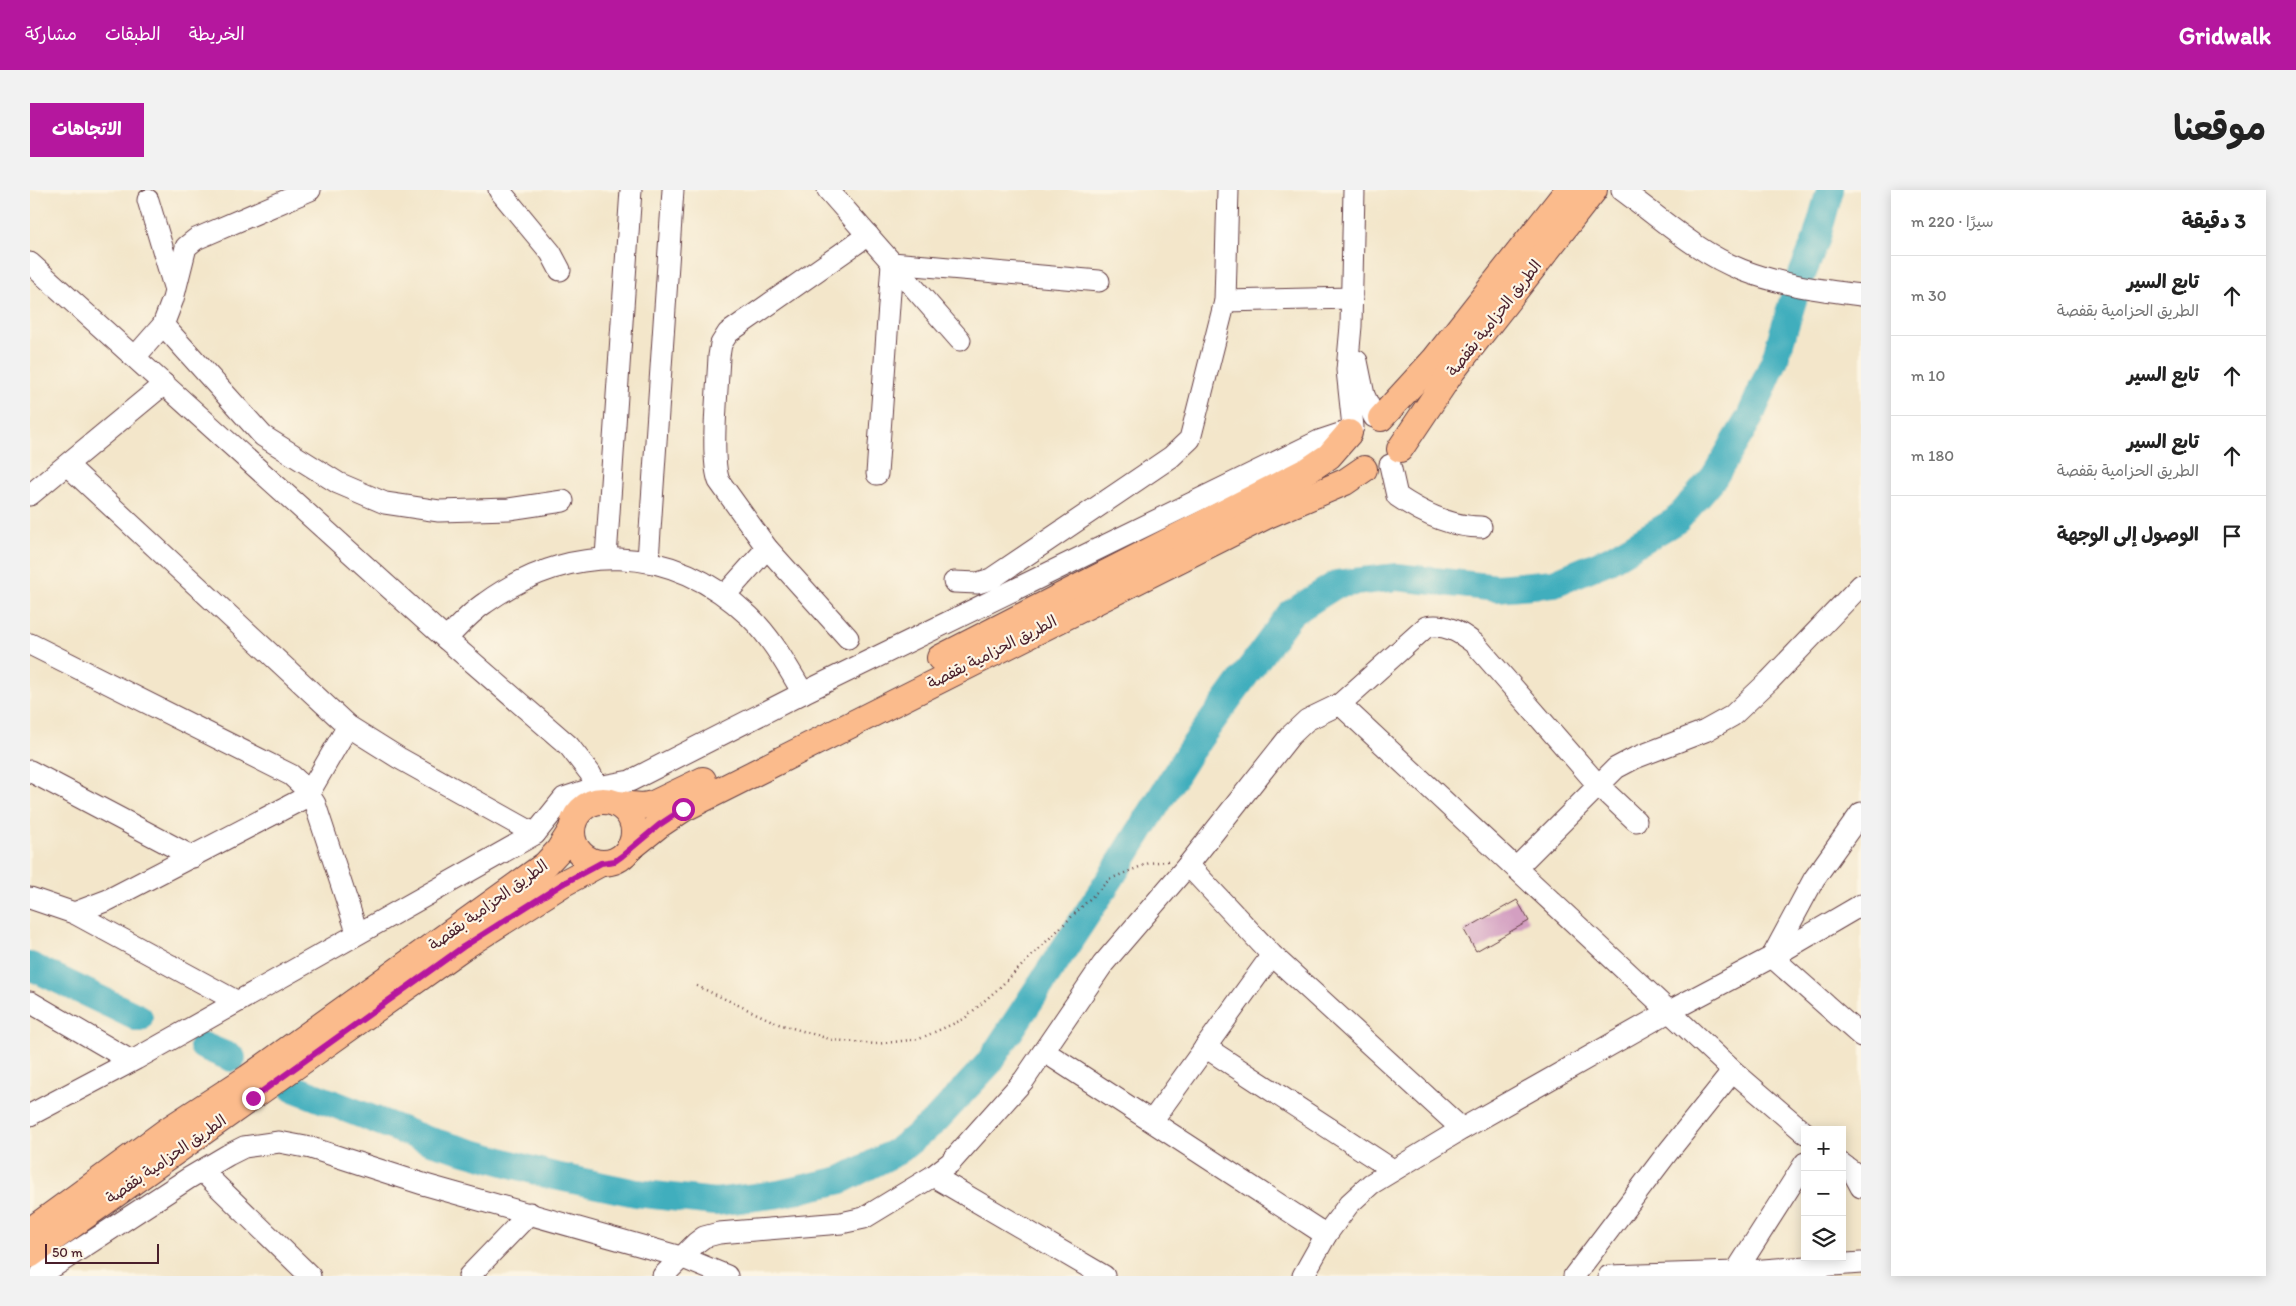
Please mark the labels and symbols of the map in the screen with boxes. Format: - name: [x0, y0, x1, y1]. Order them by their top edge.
- street label: الطريق الحزامية بقفصة: [1443, 256, 1545, 380]
- street label: الطريق الحزامية بقفصة: [924, 611, 1060, 693]
- route start: [672, 798, 695, 821]
- street label: الطريق الحزامية بقفصة: [425, 855, 551, 955]
- route end: [242, 1087, 265, 1110]
- street label: الطريق الحزامية بقفصة: [102, 1110, 230, 1208]
- scale bar: [45, 1241, 159, 1264]

